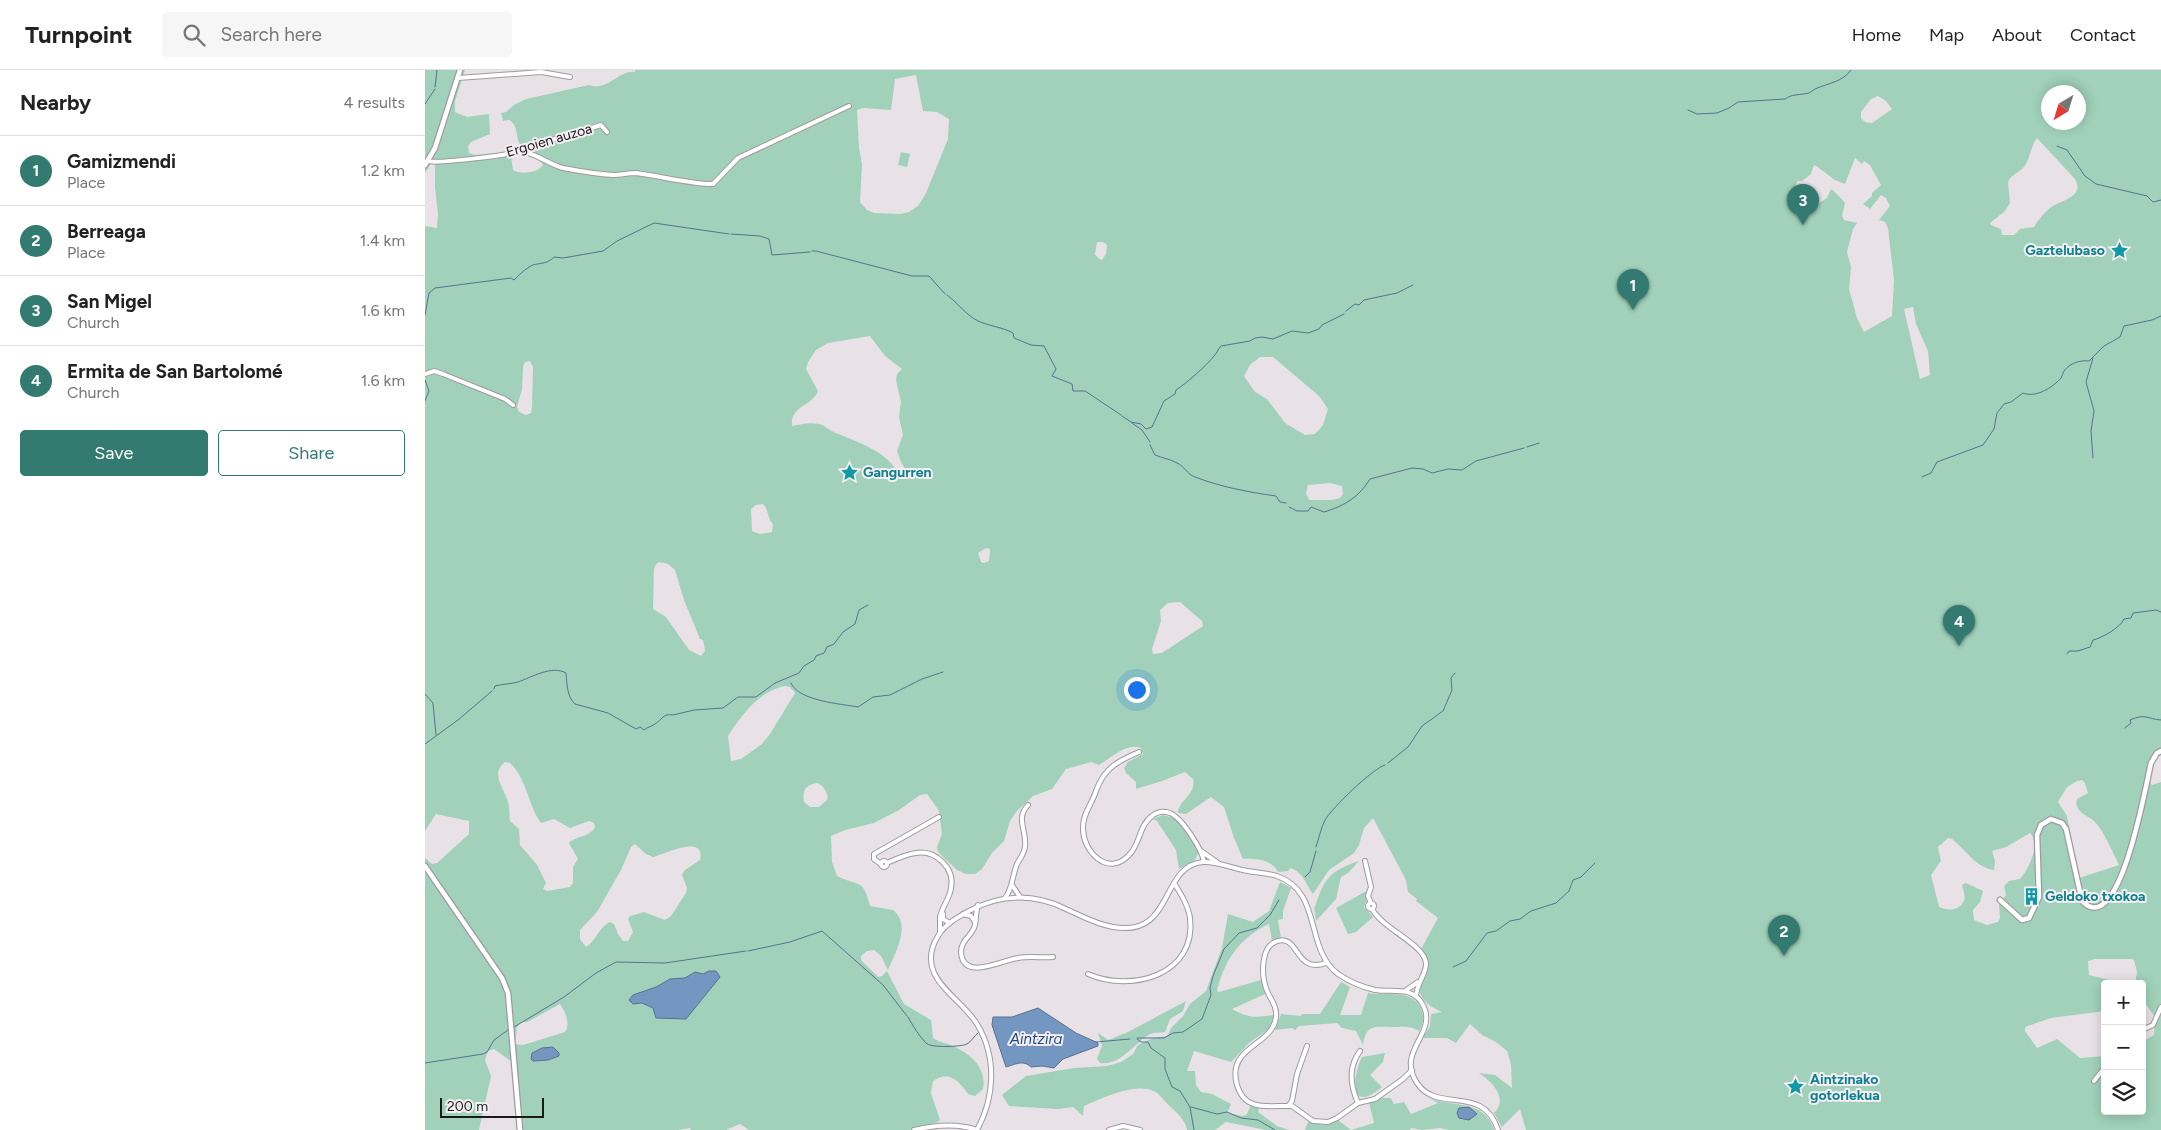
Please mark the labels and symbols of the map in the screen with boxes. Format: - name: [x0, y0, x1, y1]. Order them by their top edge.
- north arrow: [2041, 85, 2086, 130]
- street label: Ergoien auzoa: [504, 120, 594, 161]
- pin: 3: [1787, 184, 1819, 225]
- place icon: Gaztelubaso: [2109, 240, 2129, 260]
- place label: Gaztelubaso: [2025, 242, 2105, 259]
- pin: 1: [1617, 269, 1649, 310]
- place icon: Gangurren: [839, 462, 859, 482]
- place label: Gangurren: [863, 464, 932, 481]
- pin: 4: [1943, 605, 1975, 646]
- your location: [1124, 677, 1150, 703]
- building icon: Geldoko txokoa: [2021, 886, 2041, 906]
- place label: Geldoko txokoa: [2045, 888, 2145, 905]
- pin: 2: [1768, 915, 1800, 956]
- water label: Aintzira: [1009, 1030, 1063, 1048]
- place label: Aintzinako gotorlekua: [1810, 1071, 1880, 1104]
- place icon: Aintzinako gotorlekua: [1786, 1077, 1806, 1097]
- scale bar: [440, 1095, 544, 1118]

